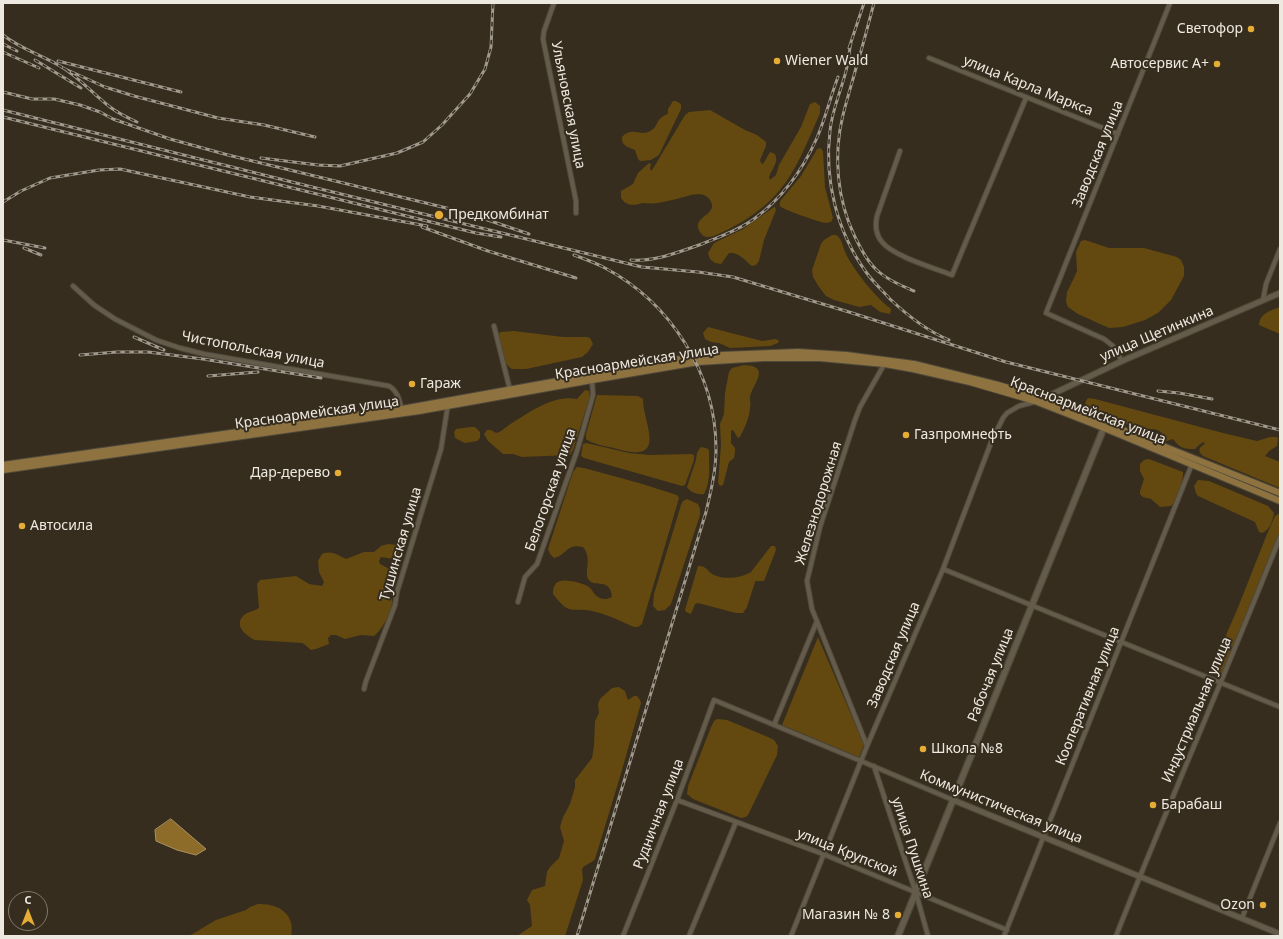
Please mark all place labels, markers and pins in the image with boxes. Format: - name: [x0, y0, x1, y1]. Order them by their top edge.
- place label: Светофор: [1177, 21, 1243, 37]
- marker: Светофор: [1246, 24, 1256, 34]
- place label: Wiener Wald: [785, 53, 868, 69]
- marker: Wiener Wald: [772, 56, 782, 66]
- place label: Автосервис А+: [1111, 56, 1209, 72]
- marker: Автосервис А+: [1212, 59, 1222, 69]
- place label: Предкомбинат: [448, 207, 549, 223]
- marker: Предкомбинат: [433, 209, 445, 221]
- place label: Гараж: [420, 376, 461, 392]
- marker: Гараж: [407, 379, 417, 389]
- place label: Газпромнефть: [914, 427, 1012, 443]
- marker: Газпромнефть: [901, 430, 911, 440]
- place label: Дар-дерево: [250, 465, 330, 481]
- marker: Дар-дерево: [333, 468, 343, 478]
- place label: Автосила: [30, 518, 93, 534]
- marker: Автосила: [17, 521, 27, 531]
- place label: Школа №8: [931, 741, 1003, 757]
- marker: Школа №8: [918, 744, 928, 754]
- place label: Барабаш: [1161, 797, 1222, 813]
- marker: Барабаш: [1148, 800, 1158, 810]
- place label: Ozon: [1220, 897, 1255, 913]
- marker: Ozon: [1258, 900, 1268, 910]
- place label: Магазин № 8: [802, 907, 890, 923]
- marker: Магазин № 8: [893, 910, 903, 920]

